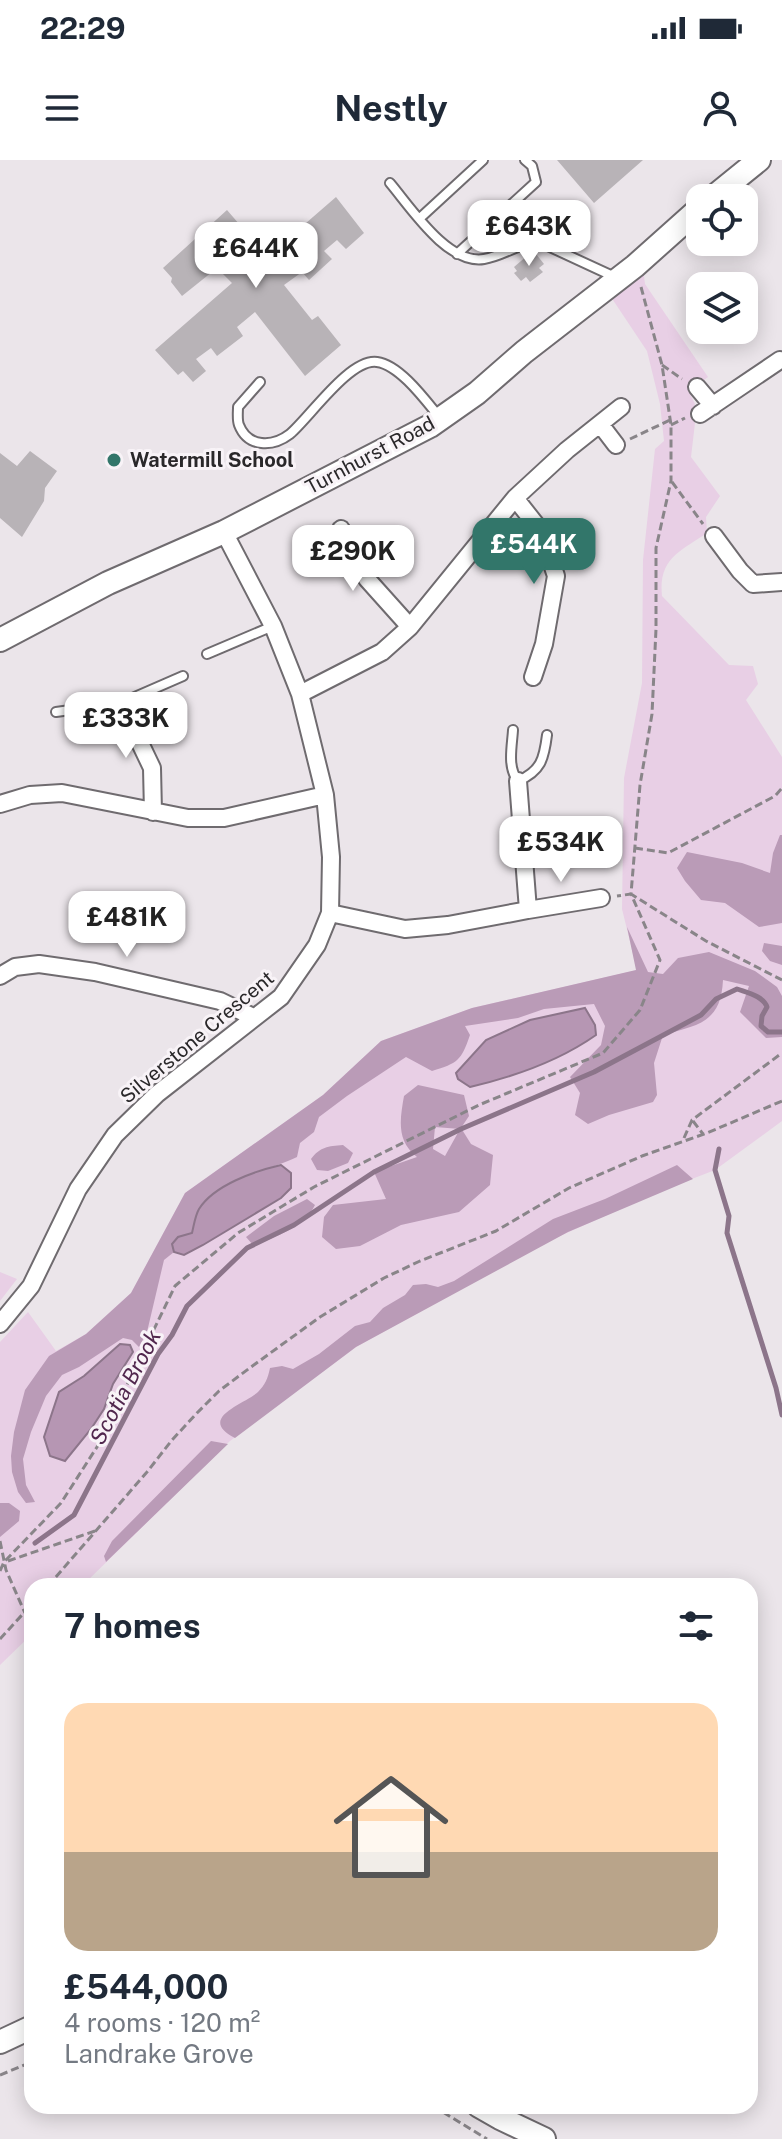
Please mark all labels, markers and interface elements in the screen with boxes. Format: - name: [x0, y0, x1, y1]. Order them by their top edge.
- text: 22:29: [40, 10, 126, 46]
- icon: menu: [40, 86, 84, 130]
- icon: person: [698, 86, 742, 130]
- text: Nestly: [334, 87, 448, 129]
- map controls: [686, 184, 758, 344]
- button: locate: [686, 184, 758, 256]
- pin: £643K: [473, 200, 585, 268]
- text: £643K: [486, 210, 572, 241]
- pin: £644K: [200, 222, 312, 290]
- text: £644K: [213, 232, 299, 263]
- button: layers: [686, 272, 758, 344]
- street label: Turnhurst Road: [301, 411, 439, 499]
- place label: Watermill School: [130, 448, 294, 472]
- marker: Watermill School: [105, 451, 123, 469]
- pin: £544K: [478, 518, 590, 586]
- pin: £290K: [297, 525, 409, 593]
- text: £544K: [490, 528, 578, 559]
- text: £290K: [310, 535, 396, 566]
- pin: £333K: [70, 692, 182, 760]
- text: £333K: [82, 702, 170, 733]
- pin: £534K: [505, 816, 617, 884]
- text: £534K: [517, 826, 605, 857]
- pin: £481K: [71, 891, 183, 959]
- text: £481K: [86, 901, 168, 932]
- street label: Silverstone Crescent: [115, 966, 279, 1108]
- water label: Scotia Brook: [84, 1325, 166, 1449]
- icon: filters: [674, 1604, 718, 1648]
- text: 7 homes: [64, 1606, 201, 1646]
- icon: home: [319, 1755, 463, 1899]
- text: £544,000: [64, 1967, 229, 2007]
- text: 4 rooms · 120 m²: [64, 2007, 260, 2038]
- text: Landrake Grove: [64, 2038, 254, 2069]

